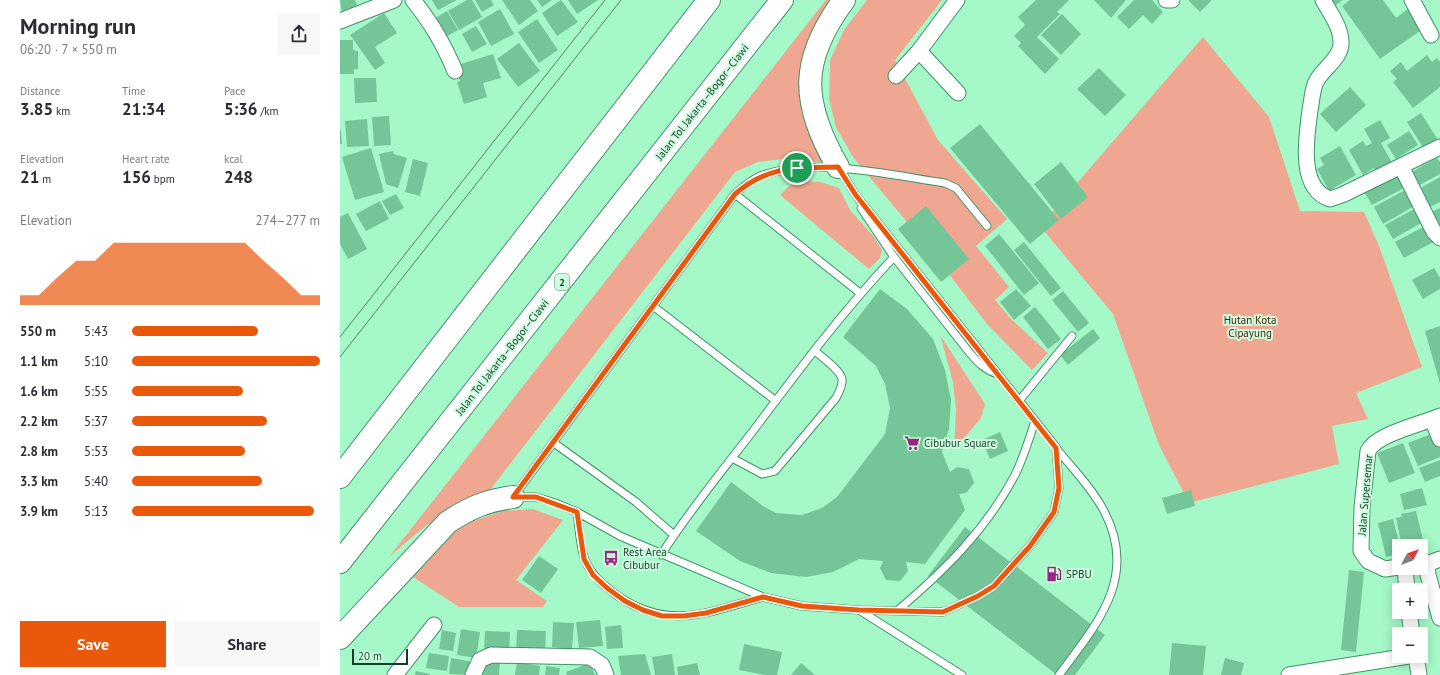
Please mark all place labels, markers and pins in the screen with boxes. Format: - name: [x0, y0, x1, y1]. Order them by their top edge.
- pin: [780, 151, 814, 185]
- supermarket icon: Cibubur Square: [903, 434, 921, 452]
- place label: Cibubur Square: [924, 436, 997, 450]
- place label: Rest Area Cibubur: [623, 545, 667, 572]
- bus stop icon: Rest Area Cibubur: [602, 549, 620, 567]
- fuel station icon: SPBU: [1045, 565, 1063, 583]
- place label: SPBU: [1066, 567, 1092, 581]

